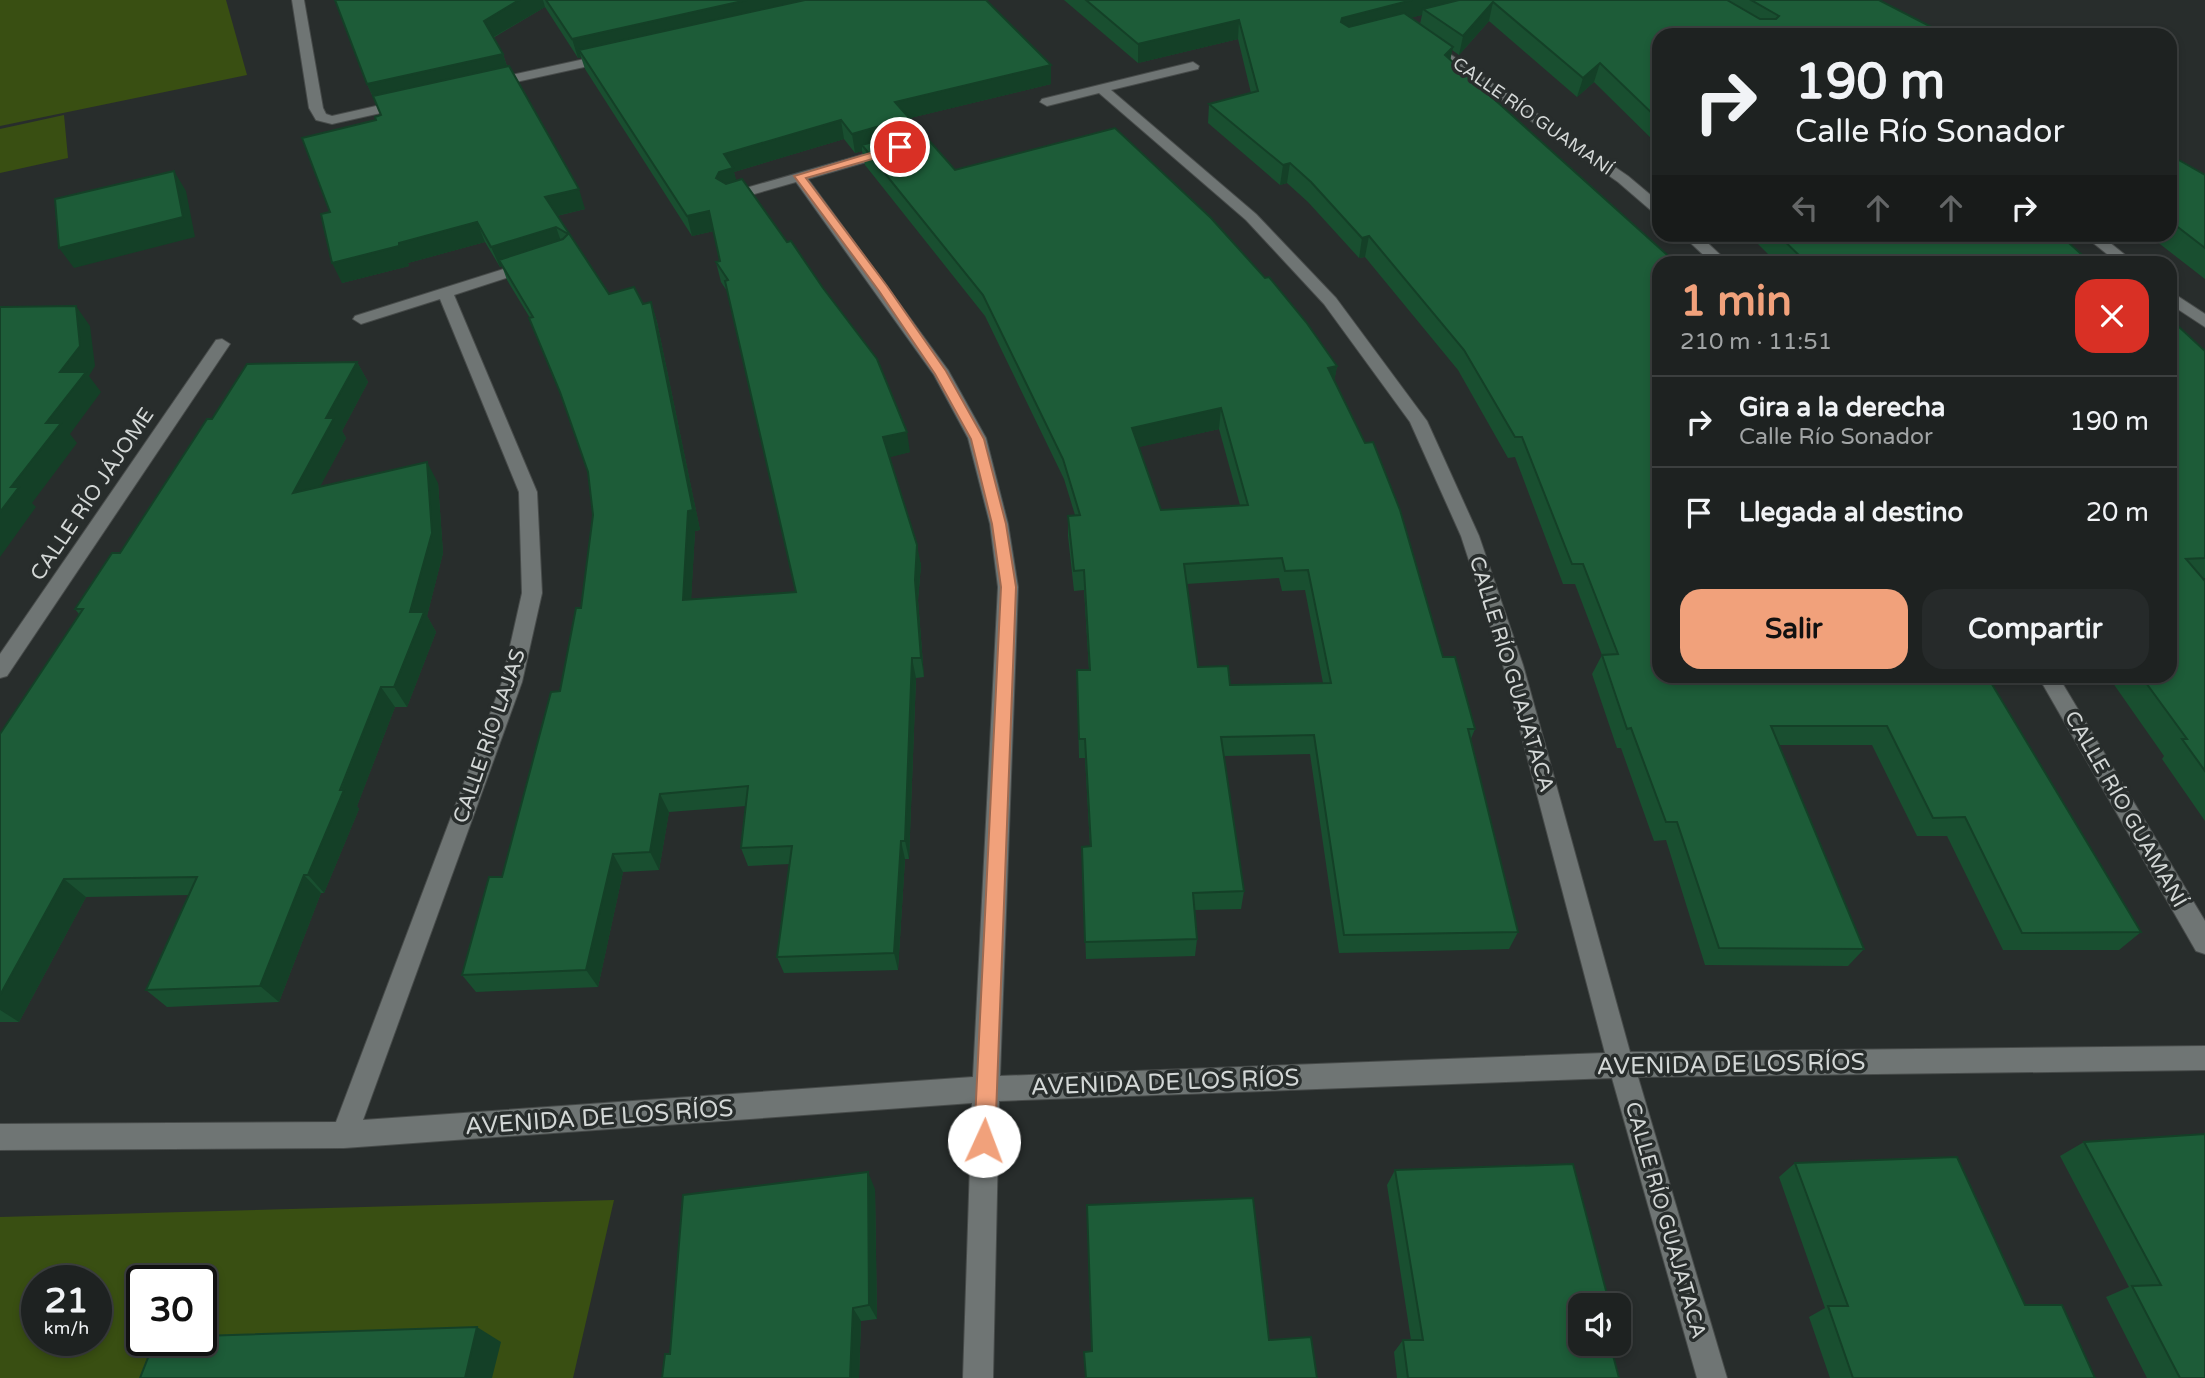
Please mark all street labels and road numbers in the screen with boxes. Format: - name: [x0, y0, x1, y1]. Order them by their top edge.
- street label: CALLE RÍO GUAMANÍ: [1449, 52, 1617, 180]
- street label: CALLE RÍO JÁJOME: [25, 403, 159, 585]
- street label: CALLE RÍO GUAJATACA: [1464, 553, 1559, 795]
- street label: CALLE RÍO LAJAS: [448, 646, 531, 827]
- street label: CALLE RÍO GUAMANÍ: [2059, 707, 2192, 912]
- street label: AVENIDA DE LOS RÍOS: [1596, 1047, 1866, 1081]
- street label: AVENIDA DE LOS RÍOS: [1030, 1062, 1300, 1102]
- street label: AVENIDA DE LOS RÍOS: [464, 1093, 734, 1141]
- street label: CALLE RÍO GUAJATACA: [1620, 1099, 1711, 1341]

